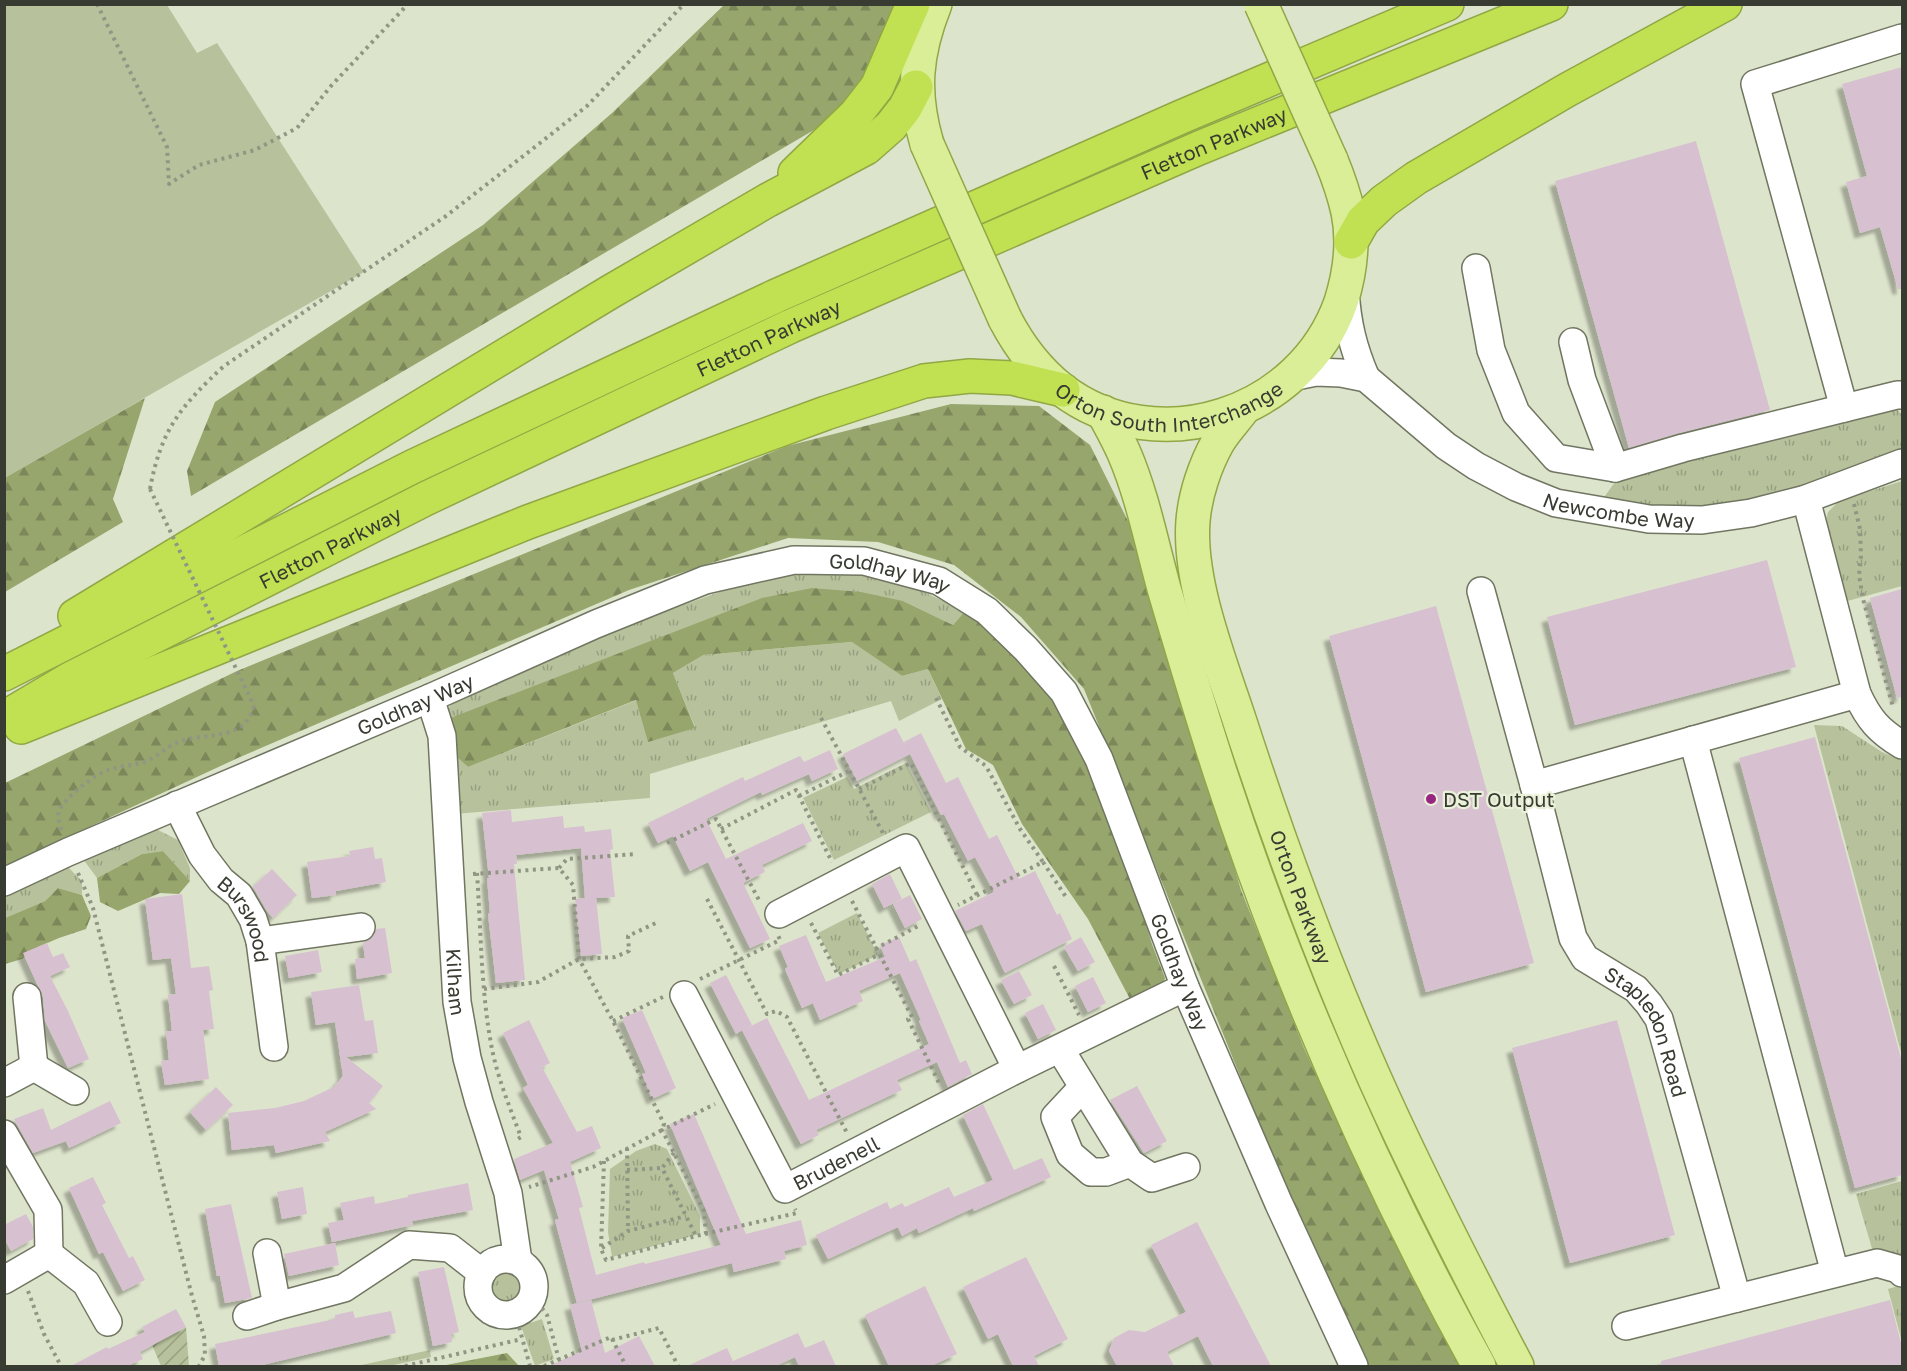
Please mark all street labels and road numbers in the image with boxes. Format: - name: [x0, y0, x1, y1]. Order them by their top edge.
- street label: Fletton Parkway: [1137, 101, 1290, 184]
- street label: Fletton Parkway: [692, 294, 844, 381]
- street label: Orton South Interchange: [1050, 368, 1288, 392]
- street label: Newcombe Way: [1540, 487, 1695, 532]
- street label: Fletton Parkway: [255, 501, 405, 593]
- street label: Goldhay Way: [829, 549, 956, 598]
- street label: Goldhay Way: [353, 668, 477, 740]
- street label: Orton Parkway: [1265, 826, 1338, 968]
- street label: Burswood: [213, 871, 275, 964]
- street label: Goldhay Way: [1146, 910, 1214, 1034]
- street label: Kilham: [442, 948, 471, 1017]
- street label: Stapledon Road: [1600, 961, 1692, 1100]
- street label: Brudenell: [789, 1130, 883, 1195]

